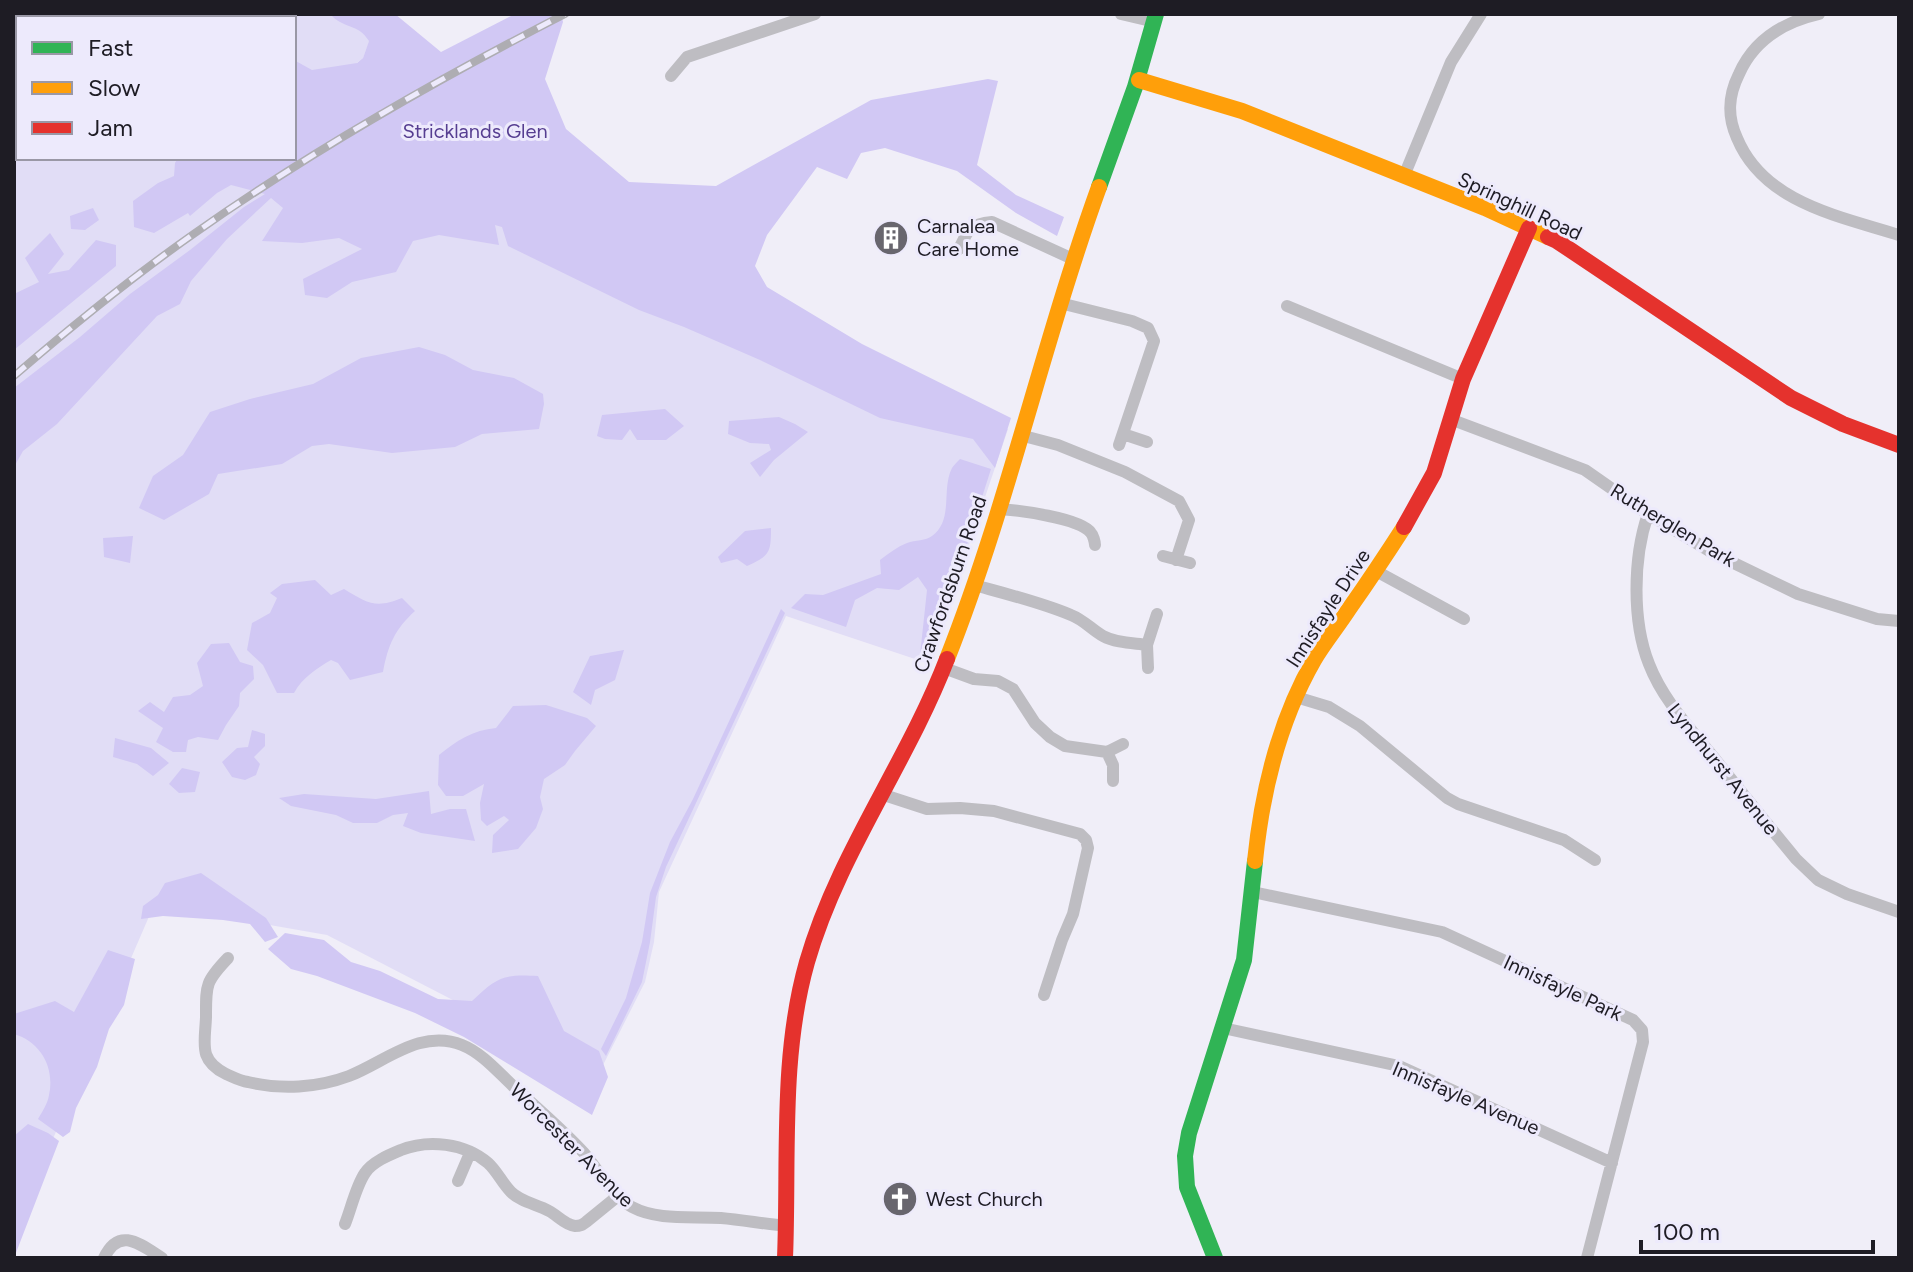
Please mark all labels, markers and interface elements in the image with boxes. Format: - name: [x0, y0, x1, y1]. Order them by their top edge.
- legend: [16, 16, 296, 160]
- text: Fast: [88, 33, 133, 62]
- text: Slow: [88, 73, 141, 102]
- text: Jam: [88, 113, 133, 142]
- park label: Stricklands Glen: [402, 119, 548, 143]
- street label: Springhill Road: [1454, 167, 1586, 245]
- place label: Carnalea Care Home: [917, 214, 1019, 261]
- building icon: Carnalea Care Home: [872, 219, 910, 257]
- street label: Rutherglen Park: [1606, 478, 1740, 572]
- street label: Crawfordsburn Road: [908, 492, 992, 676]
- street label: Innisfayle Drive: [1281, 544, 1375, 672]
- street label: Lyndhurst Avenue: [1663, 698, 1783, 840]
- street label: Innisfayle Park: [1500, 950, 1626, 1026]
- street label: Innisfayle Avenue: [1389, 1056, 1543, 1140]
- street label: Worcester Avenue: [505, 1078, 639, 1212]
- church icon: West Church: [881, 1180, 919, 1218]
- place label: West Church: [926, 1187, 1043, 1211]
- scale bar: [1641, 1204, 1873, 1254]
- text: 100 m: [1653, 1217, 1720, 1246]

